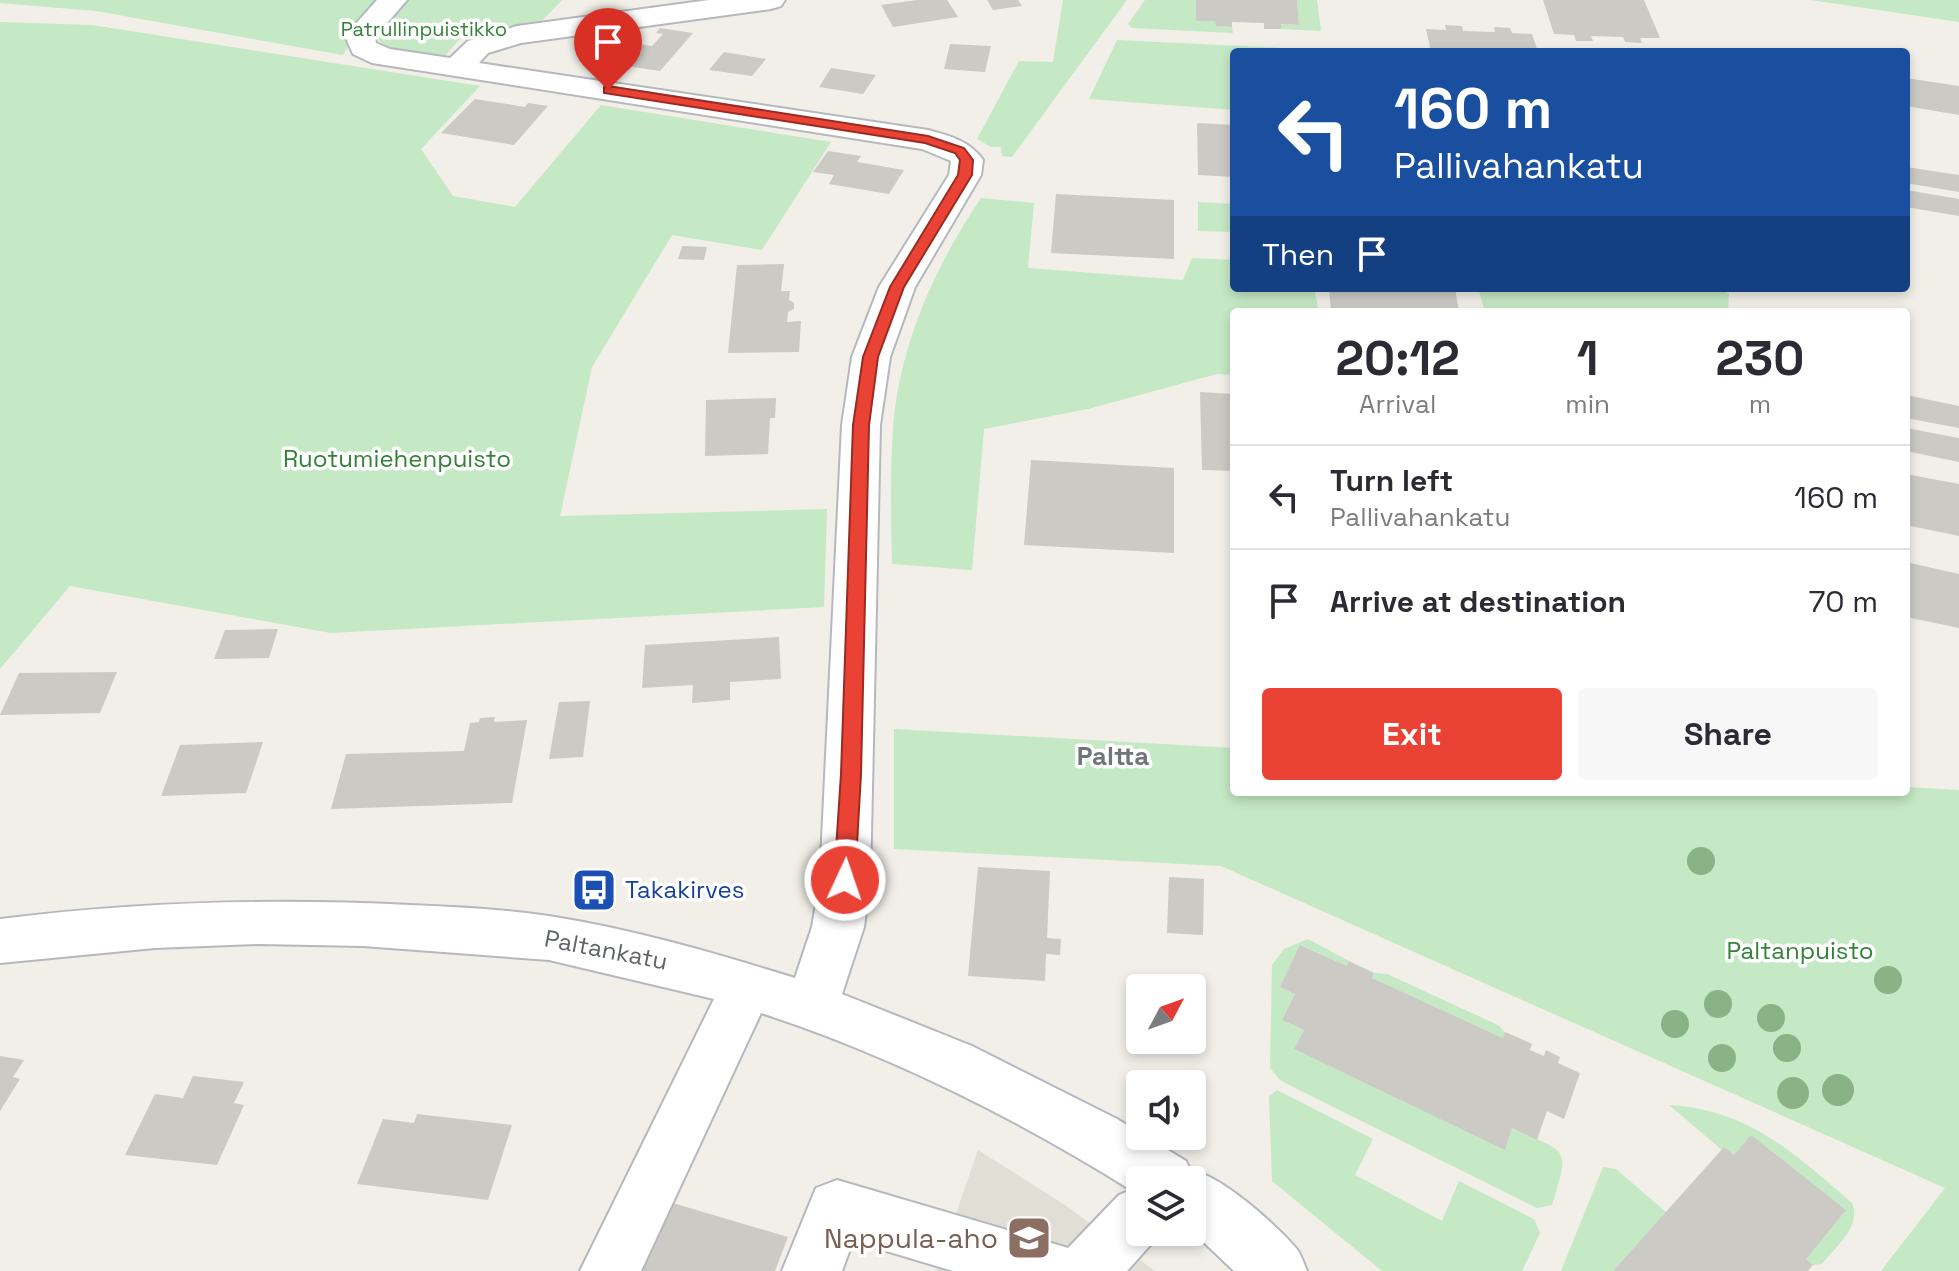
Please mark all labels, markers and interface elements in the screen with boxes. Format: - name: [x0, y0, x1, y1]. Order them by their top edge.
- pin: [574, 8, 642, 90]
- park label: Patrullinpuistikko: [341, 16, 507, 42]
- icon: arrive: [586, 20, 630, 64]
- text: 160 m: [1394, 73, 1552, 144]
- icon: left: [1262, 80, 1366, 184]
- text: Pallivahankatu: [1394, 143, 1644, 189]
- icon: arrive: [1350, 232, 1394, 276]
- text: Then: [1262, 235, 1334, 274]
- text: 20:12: [1336, 328, 1460, 389]
- text: 1: [1577, 328, 1599, 389]
- text: 230: [1716, 328, 1804, 389]
- text: Arrival: [1359, 387, 1436, 421]
- text: min: [1565, 387, 1610, 421]
- text: m: [1749, 387, 1771, 421]
- park label: Ruotumiehenpuisto: [283, 443, 511, 474]
- text: Turn left: [1330, 461, 1453, 500]
- icon: left: [1262, 475, 1306, 519]
- text: 160 m: [1794, 478, 1878, 517]
- text: Pallivahankatu: [1330, 500, 1510, 534]
- icon: arrive: [1262, 579, 1306, 623]
- text: Arrive at destination: [1330, 582, 1626, 621]
- text: 70 m: [1809, 582, 1878, 621]
- button: Exit: [1262, 688, 1562, 780]
- button: Share: [1578, 688, 1878, 780]
- district label: Paltta: [1077, 739, 1149, 773]
- position arrow: [803, 838, 887, 922]
- bus stop icon: Takakirves: [570, 866, 618, 914]
- place label: Takakirves: [625, 874, 744, 905]
- street label: Paltankatu: [542, 922, 670, 977]
- park label: Paltanpuisto: [1726, 935, 1874, 966]
- north arrow: [1126, 974, 1206, 1054]
- map controls: [1126, 974, 1206, 1246]
- button: sound: [1126, 1070, 1206, 1150]
- button: layers: [1126, 1166, 1206, 1246]
- school or university icon: Nappula-aho: [1005, 1214, 1053, 1262]
- place label: Nappula-aho: [824, 1220, 998, 1256]

